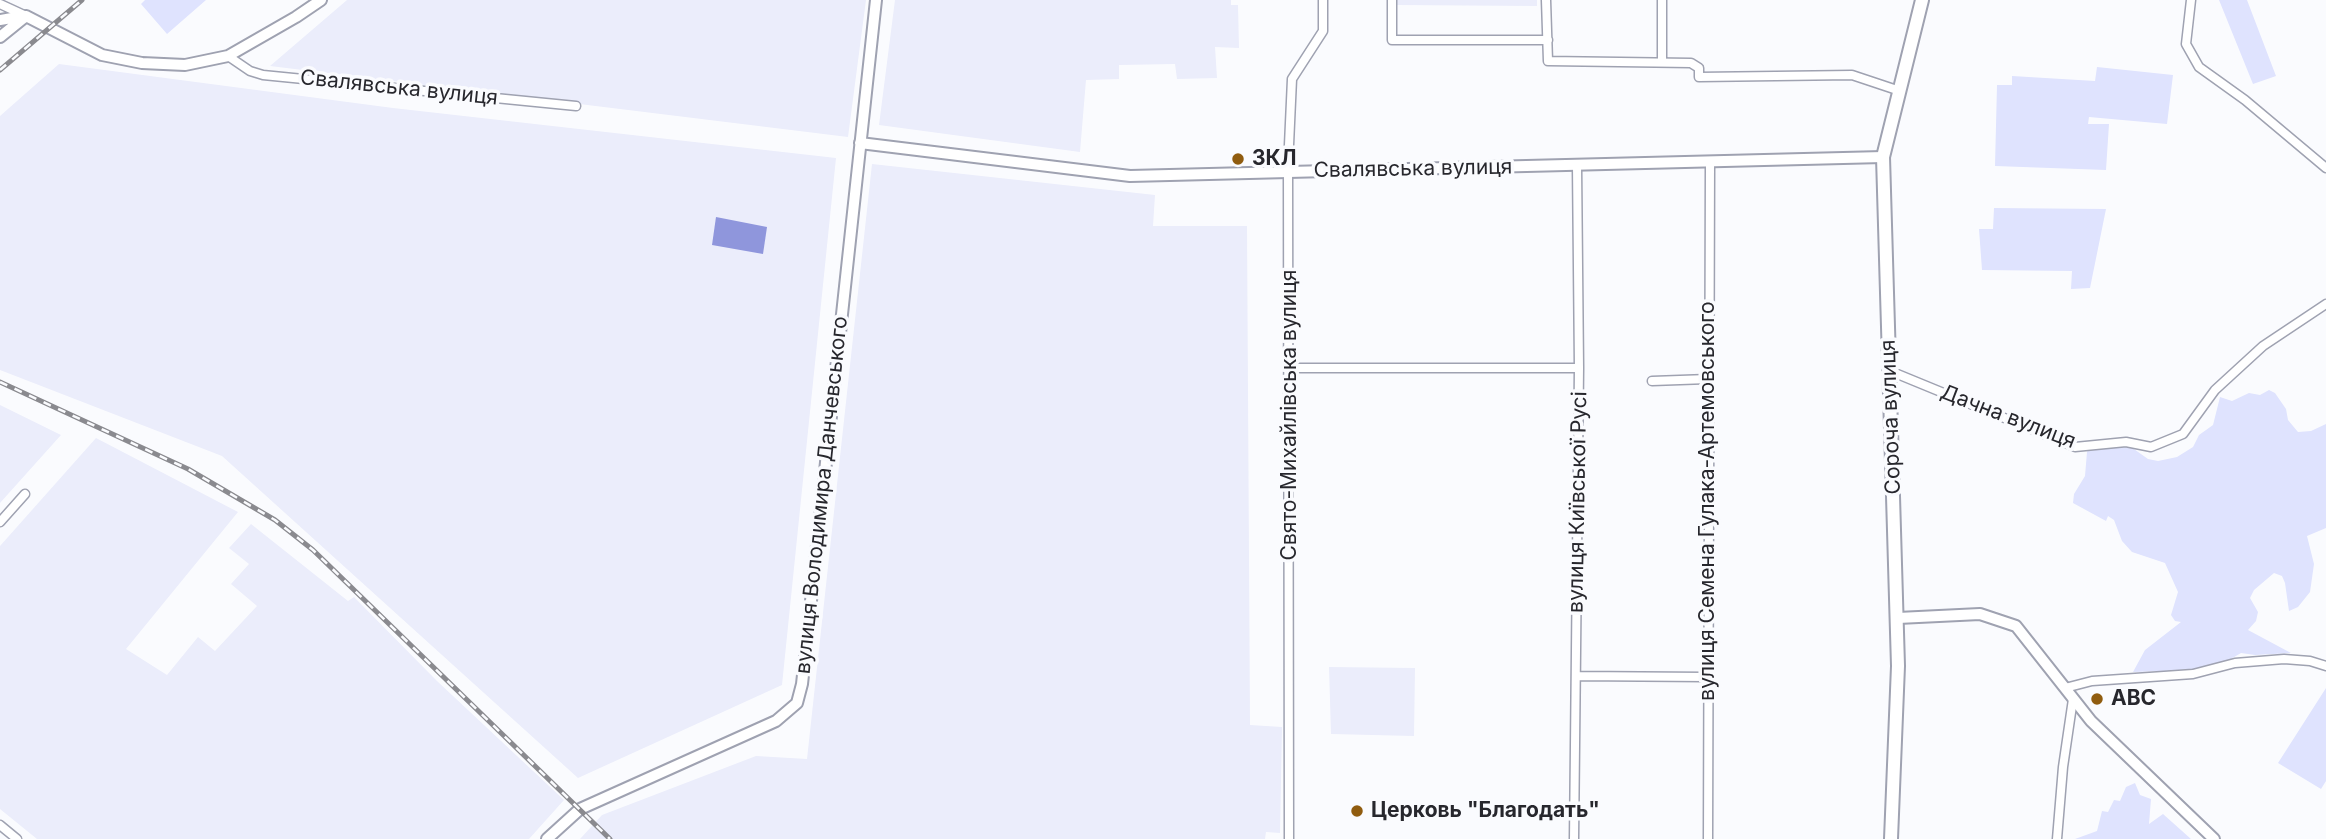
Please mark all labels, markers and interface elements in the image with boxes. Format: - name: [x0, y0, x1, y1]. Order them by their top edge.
- street label: Свалявська вулиця: [299, 65, 499, 111]
- place label: ЗКЛ: [1252, 146, 1296, 172]
- marker: ЗКЛ: [1230, 151, 1246, 167]
- street label: Свалявська вулиця: [1313, 155, 1513, 183]
- street label: Свято-Михайлівська вулиця: [1277, 270, 1303, 560]
- street label: вулиця Семена Гулака-Артемовського: [1695, 301, 1721, 701]
- street label: вулиця Володимира Данчевського: [791, 315, 853, 675]
- street label: Сороча вулиця: [1876, 339, 1906, 495]
- street label: Дачна вулиця: [1937, 380, 2079, 454]
- street label: вулиця Київської Русі: [1563, 391, 1593, 613]
- place label: ABC: [2111, 686, 2156, 712]
- marker: ABC: [2089, 691, 2105, 707]
- place label: Церковь "Благодать": [1371, 798, 1600, 824]
- marker: Церковь "Благодать": [1349, 803, 1365, 819]

